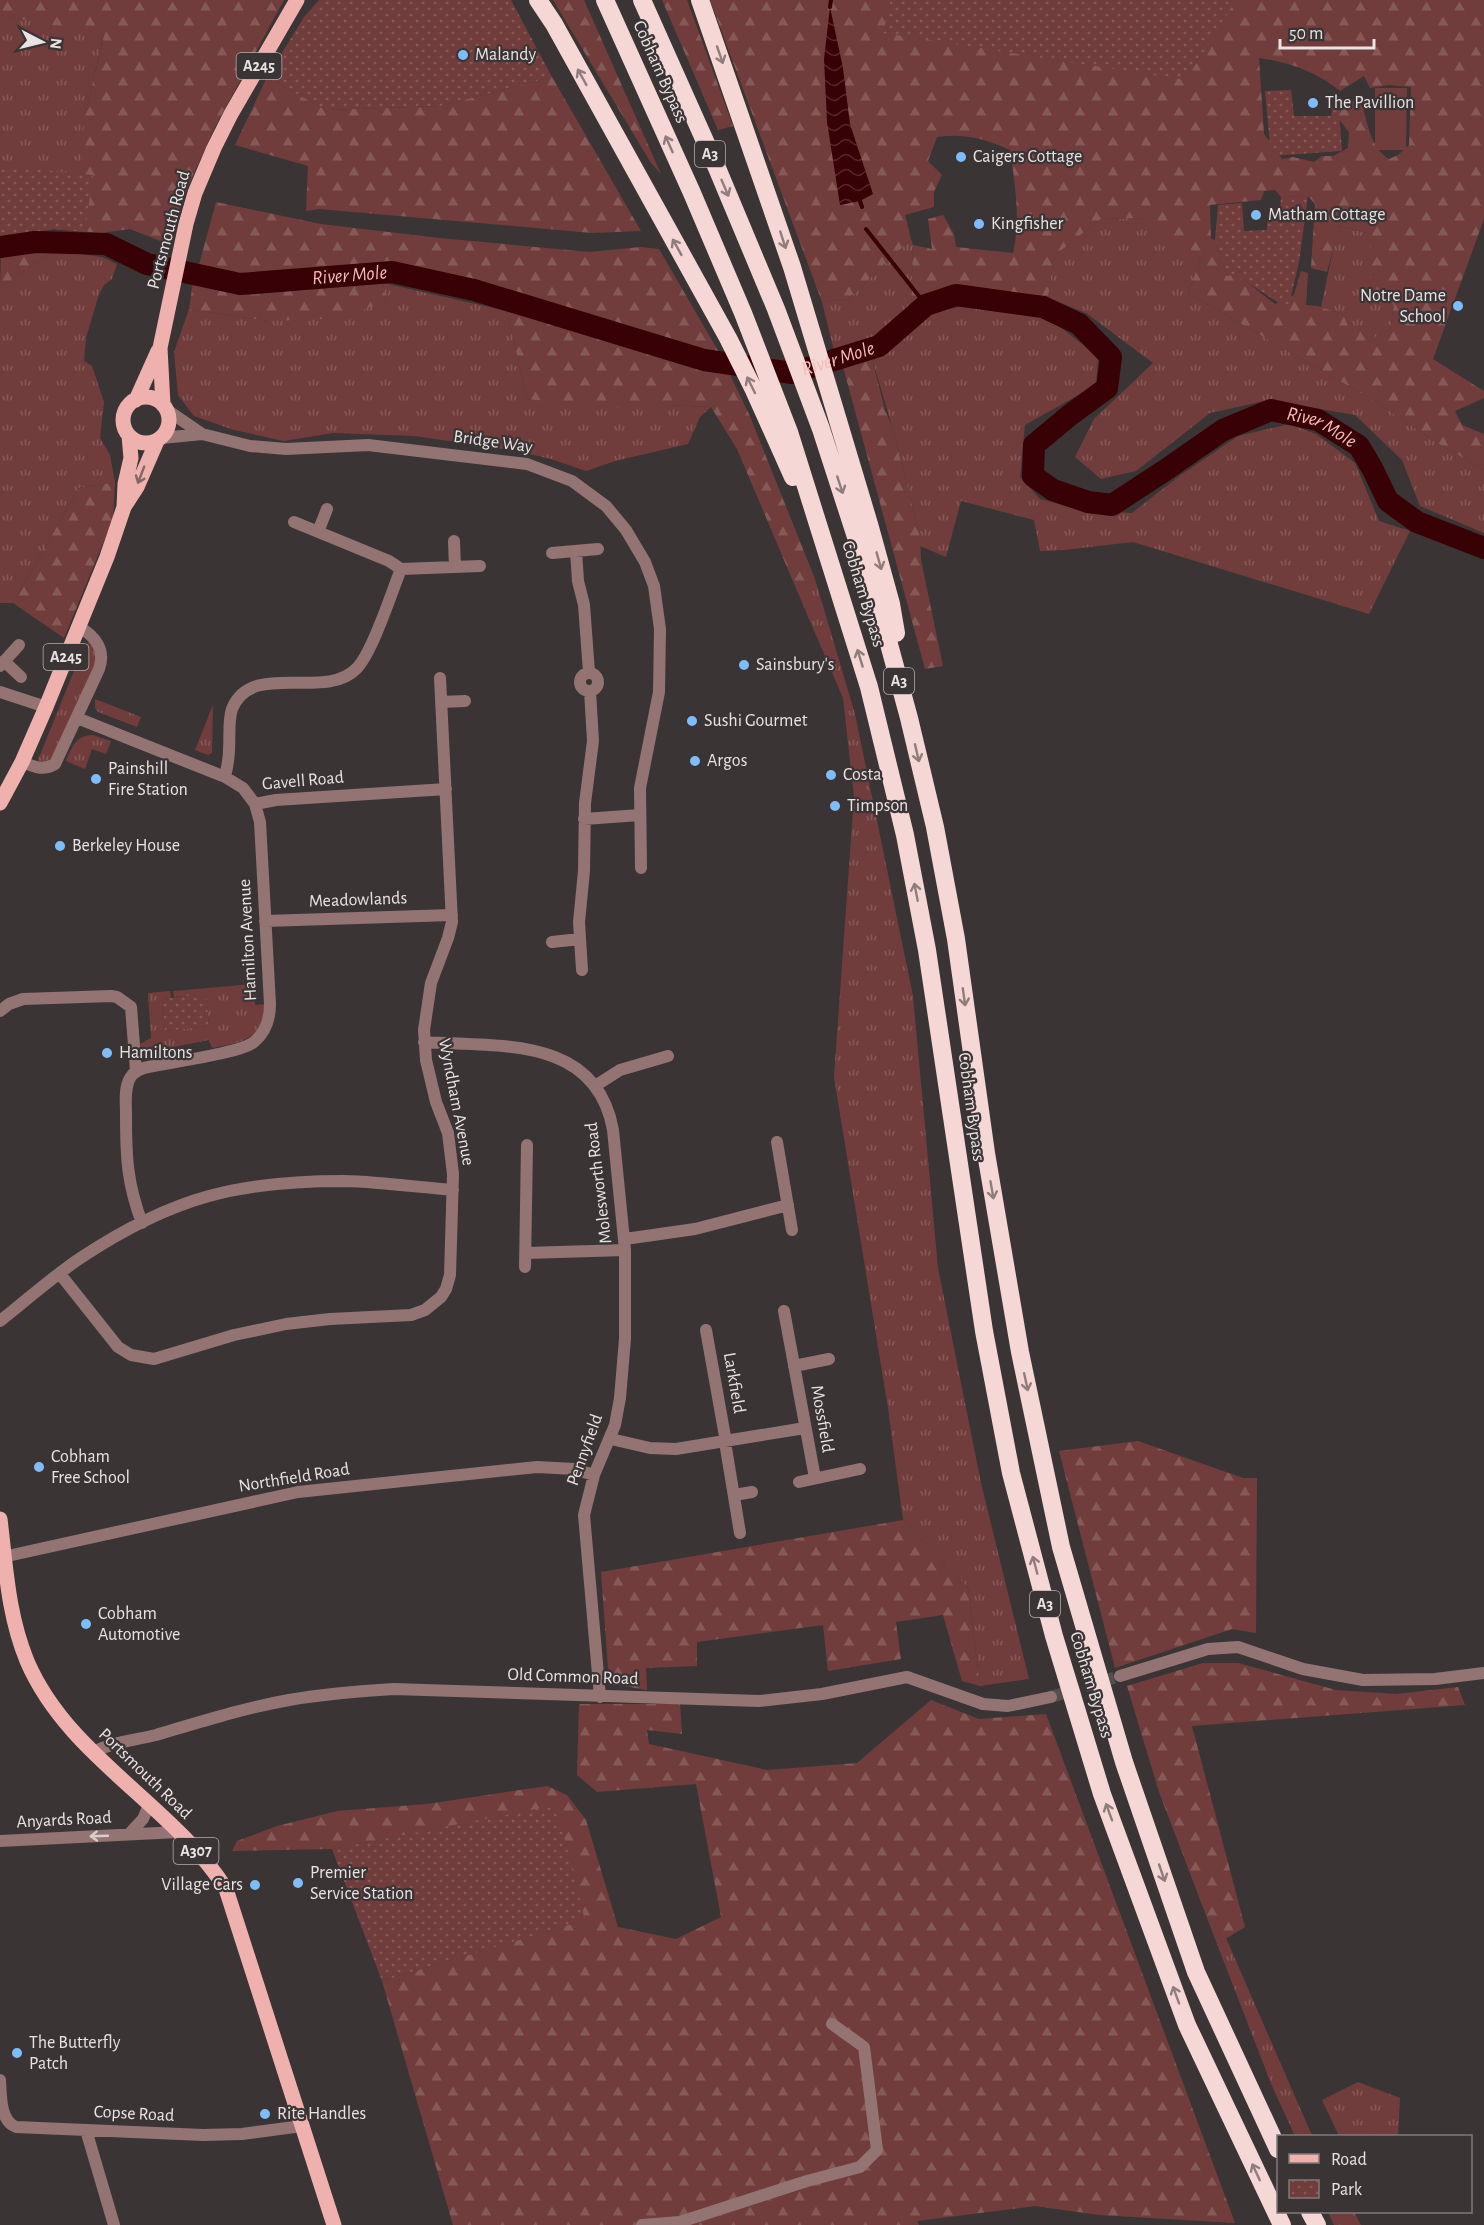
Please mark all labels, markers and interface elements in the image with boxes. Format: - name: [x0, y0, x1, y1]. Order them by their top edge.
- north arrow: [12, 12, 72, 72]
- scale bar: [1280, 12, 1374, 50]
- street label: Cobham Bypass: [629, 18, 691, 126]
- text: 50 m: [1289, 25, 1323, 43]
- text: N: [47, 37, 65, 50]
- one-way arrow: [715, 45, 726, 64]
- place label: Malandy: [475, 46, 537, 64]
- marker: Malandy: [456, 48, 470, 62]
- road number: A245: [236, 53, 282, 79]
- one-way arrow: [576, 69, 588, 86]
- place label: The Pavillion: [1325, 94, 1414, 112]
- marker: The Pavillion: [1306, 96, 1320, 110]
- one-way arrow: [663, 135, 675, 153]
- road number: A3: [695, 141, 725, 167]
- place label: Caigers Cottage: [973, 148, 1082, 166]
- marker: Caigers Cottage: [954, 150, 968, 164]
- street label: Portsmouth Road: [145, 169, 193, 291]
- one-way arrow: [720, 178, 731, 197]
- place label: Matham Cottage: [1268, 206, 1386, 224]
- marker: Matham Cottage: [1249, 208, 1263, 222]
- place label: Kingfisher: [991, 215, 1064, 233]
- marker: Kingfisher: [972, 217, 986, 231]
- one-way arrow: [778, 230, 789, 249]
- one-way arrow: [671, 239, 683, 256]
- water label: River Mole: [311, 262, 388, 288]
- place label: Notre Dame School: [1360, 287, 1446, 326]
- marker: Notre Dame School: [1451, 299, 1465, 313]
- water label: River Mole: [799, 338, 877, 379]
- one-way arrow: [745, 376, 757, 394]
- water label: River Mole: [1285, 404, 1360, 452]
- street label: Bridge Way: [452, 428, 534, 457]
- one-way arrow: [135, 465, 146, 483]
- one-way arrow: [835, 475, 846, 494]
- street label: Cobham Bypass: [838, 539, 888, 649]
- one-way arrow: [874, 551, 885, 570]
- road number: A245: [44, 644, 88, 670]
- one-way arrow: [854, 649, 865, 668]
- place label: Sainsbury's: [756, 656, 834, 674]
- marker: Sainsbury's: [737, 658, 751, 672]
- road number: A3: [884, 668, 914, 694]
- place label: Sushi Gourmet: [704, 712, 808, 730]
- marker: Sushi Gourmet: [685, 714, 699, 728]
- one-way arrow: [912, 743, 924, 762]
- place label: Argos: [707, 752, 747, 770]
- marker: Argos: [688, 754, 702, 768]
- place label: Painshill Fire Station: [108, 760, 188, 799]
- place label: Costa: [843, 766, 882, 784]
- street label: Gavell Road: [261, 768, 345, 794]
- marker: Costa: [824, 768, 838, 782]
- marker: Painshill Fire Station: [89, 772, 103, 786]
- place label: Timpson: [847, 797, 908, 815]
- marker: Timpson: [828, 799, 842, 813]
- place label: Berkeley House: [72, 837, 180, 855]
- marker: Berkeley House: [53, 839, 67, 853]
- street label: Hamilton Avenue: [236, 879, 260, 1001]
- one-way arrow: [910, 883, 921, 903]
- street label: Meadowlands: [309, 889, 407, 911]
- one-way arrow: [958, 987, 969, 1007]
- street label: Wyndham Avenue: [435, 1037, 477, 1167]
- place label: Hamiltons: [119, 1044, 192, 1062]
- marker: Hamiltons: [100, 1046, 114, 1060]
- street label: Cobham Bypass: [954, 1051, 988, 1163]
- street label: Molesworth Road: [583, 1121, 615, 1245]
- one-way arrow: [987, 1180, 998, 1199]
- street label: Larkfield: [720, 1351, 748, 1415]
- one-way arrow: [1021, 1372, 1032, 1391]
- street label: Mossfield: [807, 1384, 837, 1454]
- street label: Pennyfield: [564, 1412, 606, 1488]
- place label: Cobham Free School: [51, 1448, 130, 1487]
- marker: Cobham Free School: [32, 1460, 46, 1474]
- street label: Northfield Road: [237, 1460, 351, 1496]
- one-way arrow: [1029, 1555, 1040, 1574]
- road number: A3: [1030, 1591, 1060, 1617]
- place label: Cobham Automotive: [98, 1605, 180, 1644]
- marker: Cobham Automotive: [79, 1617, 93, 1631]
- street label: Cobham Bypass: [1066, 1630, 1116, 1740]
- street label: Old Common Road: [507, 1666, 639, 1688]
- street label: Portsmouth Road: [95, 1725, 195, 1823]
- one-way arrow: [1102, 1803, 1113, 1822]
- street label: Anyards Road: [16, 1809, 112, 1831]
- one-way arrow: [90, 1830, 110, 1841]
- road number: A307: [174, 1838, 218, 1864]
- one-way arrow: [1158, 1863, 1169, 1882]
- place label: Premier Service Station: [310, 1864, 413, 1903]
- place label: Village Cars: [161, 1876, 243, 1894]
- marker: Premier Service Station: [291, 1876, 305, 1890]
- marker: Village Cars: [248, 1878, 262, 1892]
- one-way arrow: [1169, 1986, 1180, 2005]
- place label: The Butterfly Patch: [29, 2034, 121, 2073]
- marker: The Butterfly Patch: [10, 2046, 24, 2060]
- street label: Copse Road: [93, 2103, 175, 2125]
- place label: Rite Handles: [277, 2105, 366, 2123]
- marker: Rite Handles: [258, 2107, 272, 2121]
- legend: [1277, 2135, 1472, 2213]
- text: Road: [1331, 2151, 1367, 2169]
- one-way arrow: [1250, 2164, 1262, 2182]
- text: Park: [1331, 2181, 1363, 2199]

